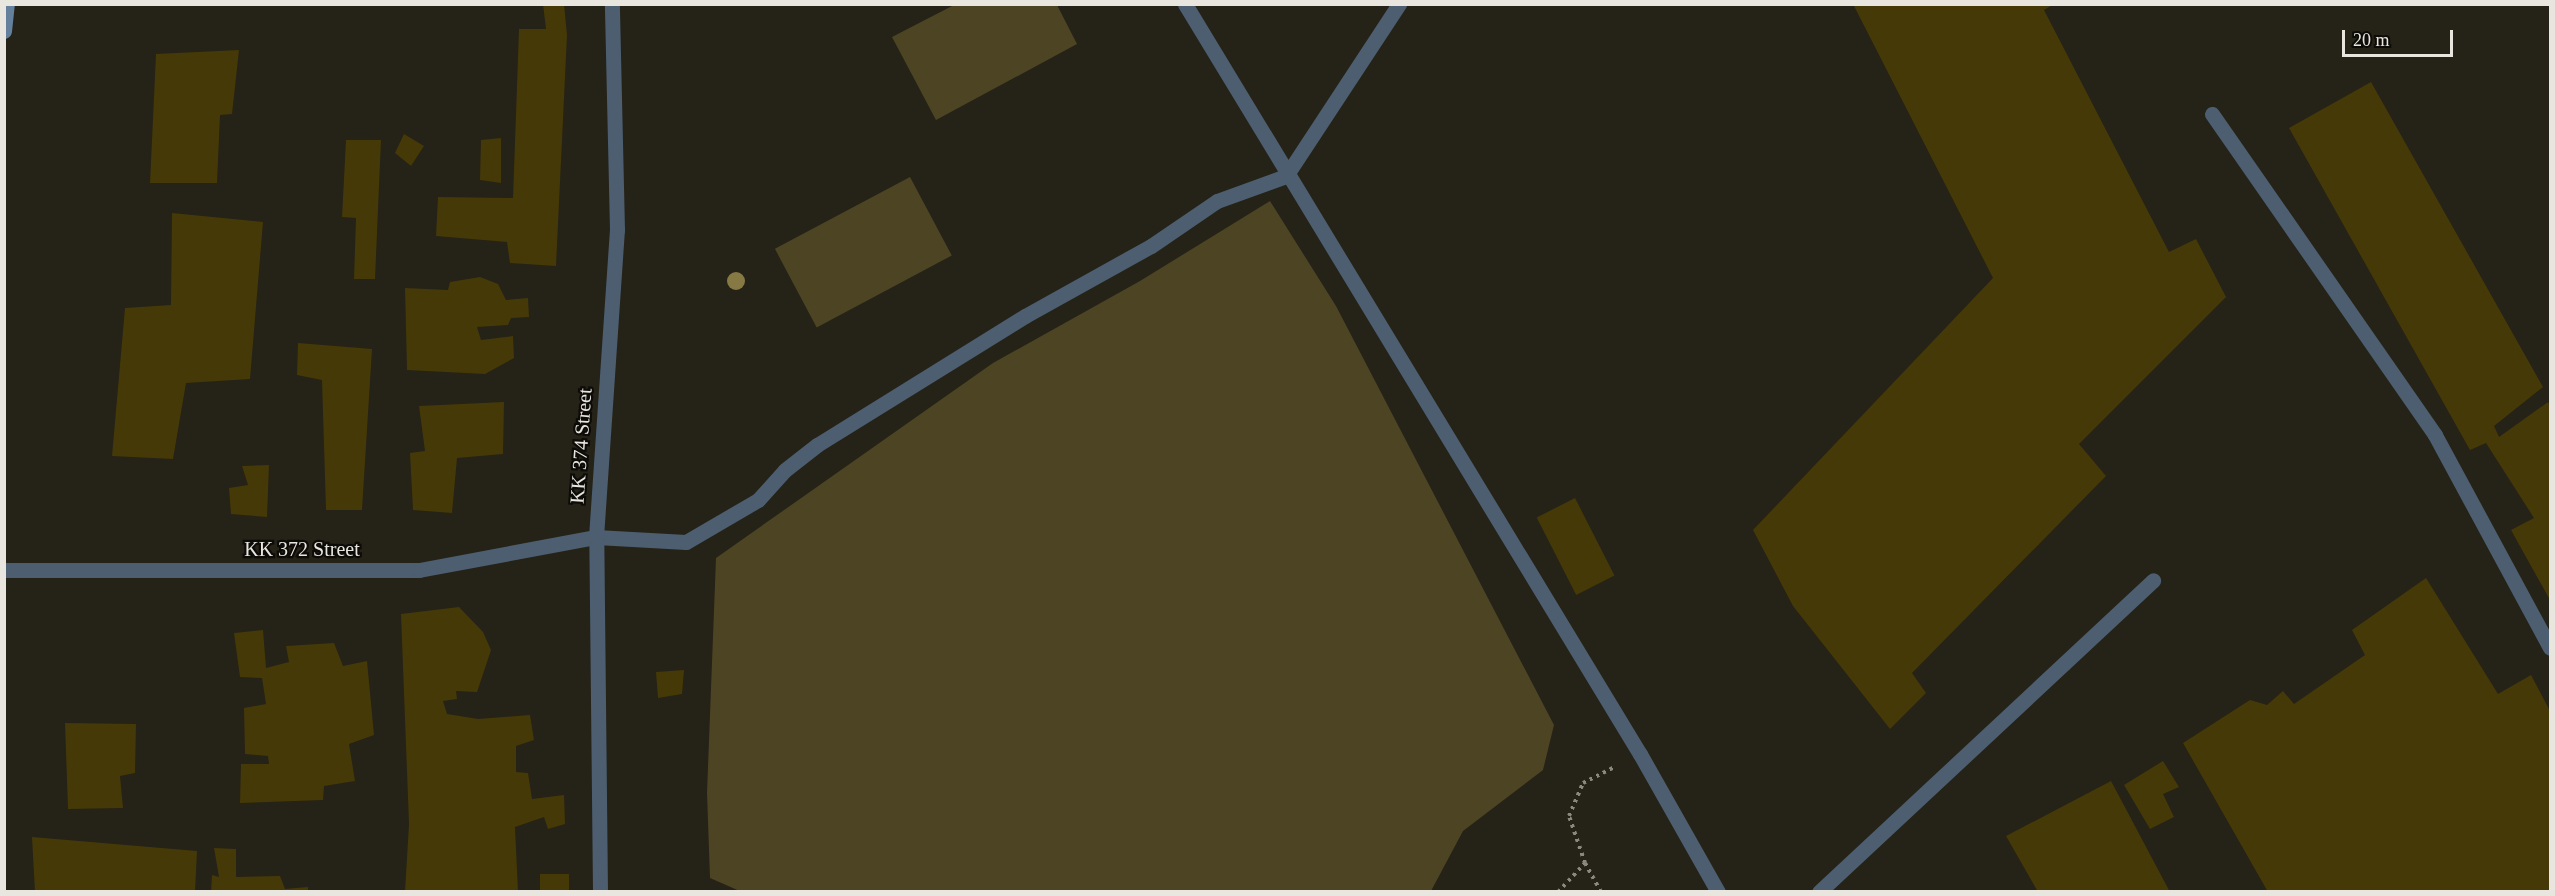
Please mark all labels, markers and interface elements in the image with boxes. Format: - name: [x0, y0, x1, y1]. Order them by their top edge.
- scale bar: [2345, 18, 2456, 56]
- text: 20 m: [2353, 30, 2390, 50]
- street label: KK 374 Street: [565, 388, 597, 504]
- street label: KK 372 Street: [244, 537, 360, 561]

